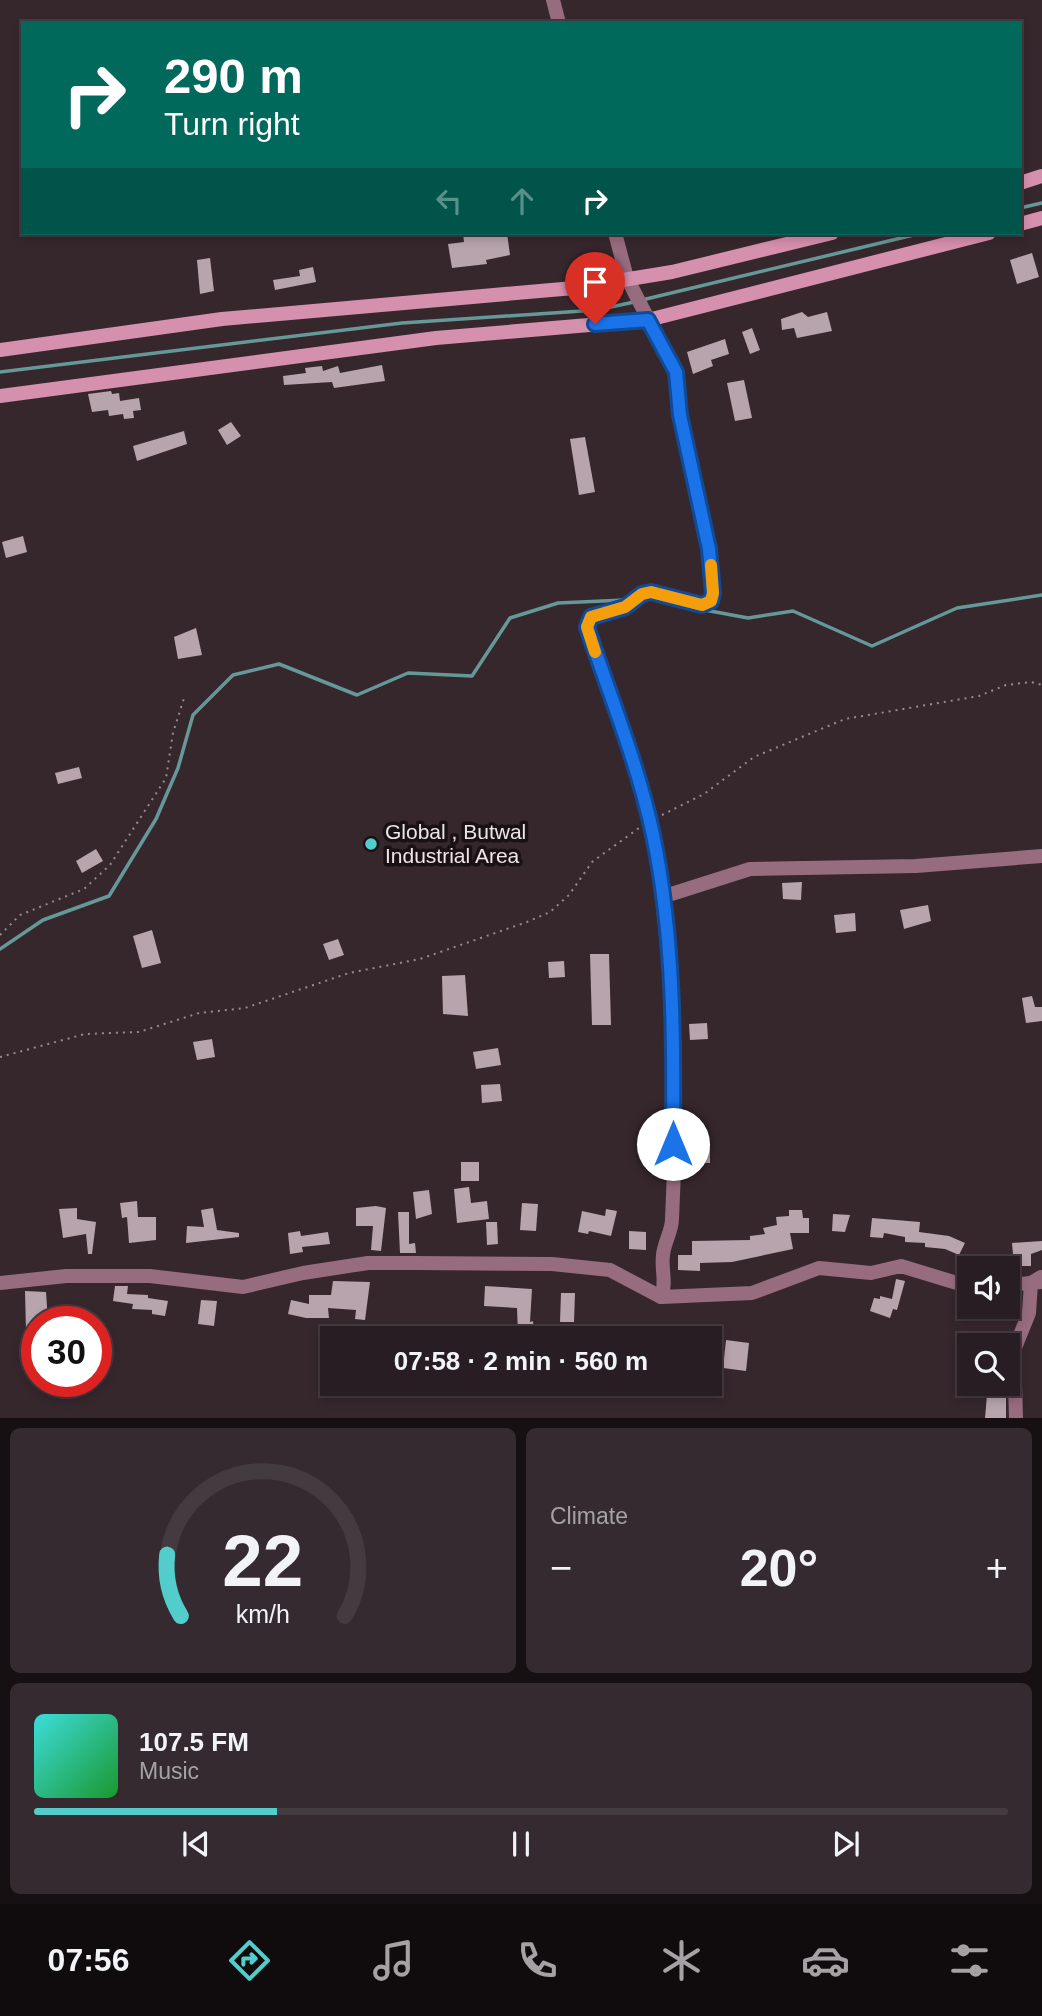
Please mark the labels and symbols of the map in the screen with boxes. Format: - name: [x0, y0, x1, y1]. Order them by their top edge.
- pin: [565, 252, 625, 324]
- place label: Global , Butwal Industrial Area: [385, 820, 526, 867]
- marker: Global , Butwal Industrial Area: [363, 836, 379, 852]
- position arrow: [636, 1107, 710, 1181]
- speed limit sign: 30: [21, 1306, 112, 1397]

